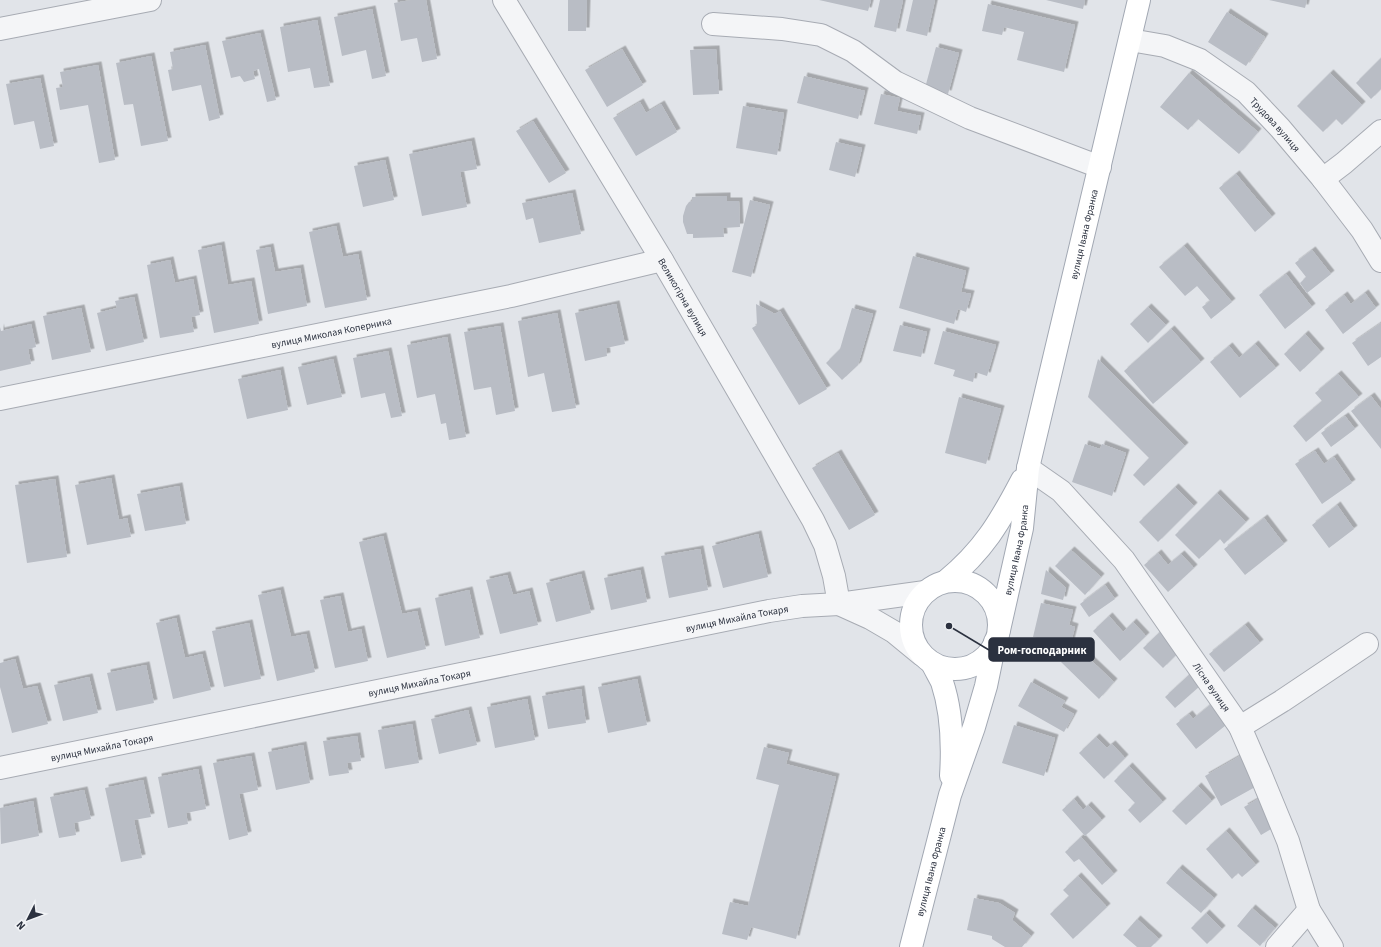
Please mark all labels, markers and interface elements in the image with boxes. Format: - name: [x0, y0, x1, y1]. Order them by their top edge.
- street label: Трудова вулиця: [1246, 94, 1303, 155]
- street label: вулиця Івана Франка: [1067, 188, 1102, 281]
- street label: Великогірна вулиця: [654, 256, 711, 339]
- street label: вулиця Миколая Коперника: [270, 314, 393, 352]
- street label: вулиця Івана Франка: [1001, 504, 1032, 597]
- street label: вулиця Михайла Токаря: [684, 602, 789, 636]
- callout: Ром-господарник: [989, 638, 1094, 661]
- text: Ром-господарник: [998, 643, 1086, 658]
- street label: Лісна вулиця: [1189, 660, 1233, 715]
- street label: вулиця Михайла Токаря: [367, 666, 472, 701]
- street label: вулиця Михайла Токаря: [50, 731, 155, 765]
- street label: вулиця Івана Франка: [913, 825, 950, 918]
- north arrow: [8, 899, 48, 939]
- text: N: [13, 918, 29, 933]

